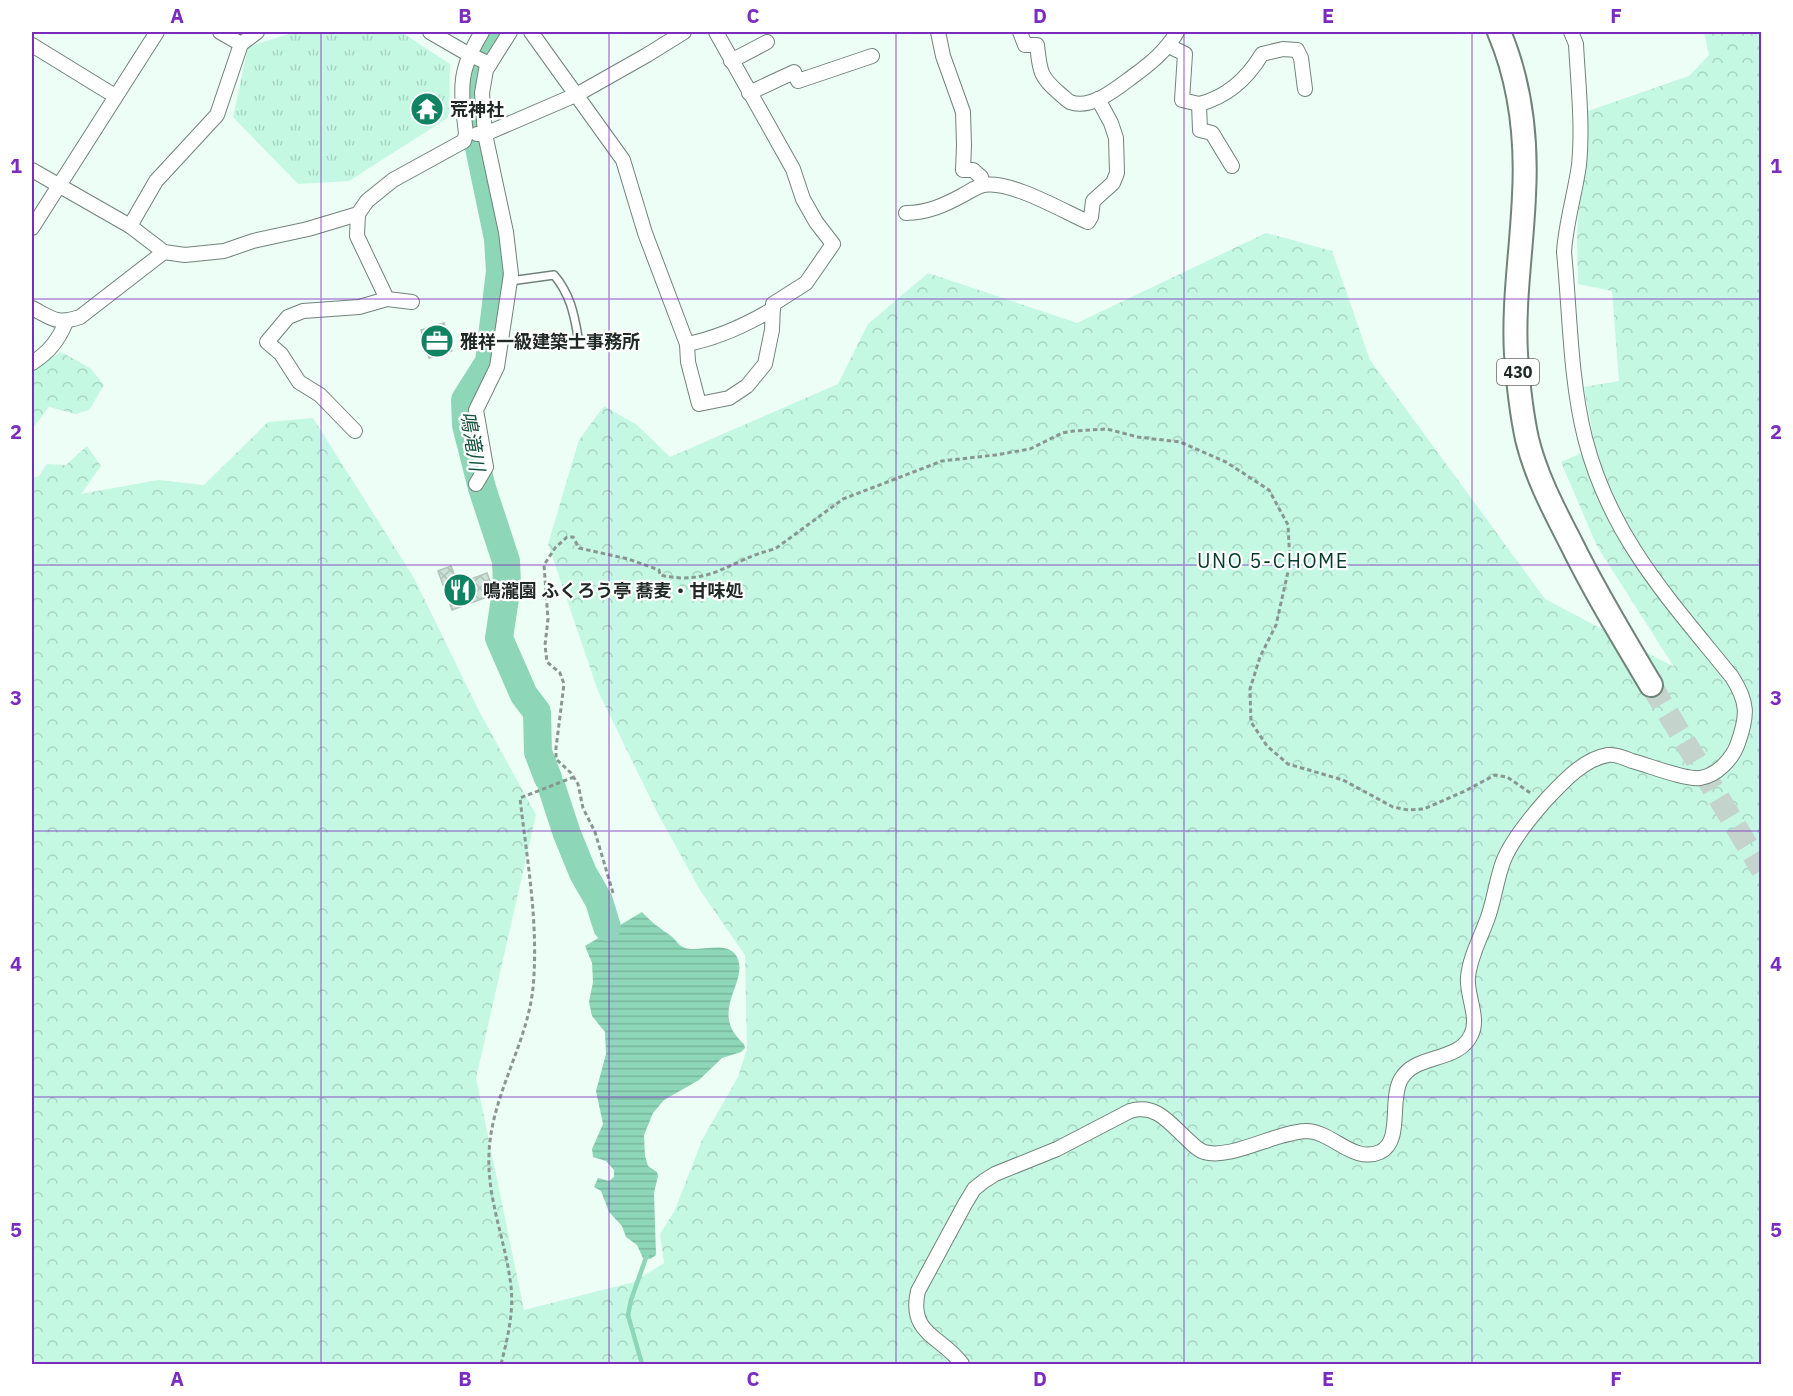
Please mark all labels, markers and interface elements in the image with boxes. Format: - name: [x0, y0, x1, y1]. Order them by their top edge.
- text: A: [170, 2, 184, 29]
- text: B: [458, 2, 472, 29]
- text: C: [746, 2, 760, 29]
- text: D: [1033, 2, 1047, 29]
- text: E: [1322, 2, 1334, 29]
- text: F: [1610, 2, 1622, 29]
- temple icon: 荒神社: [409, 91, 445, 127]
- place label: 荒神社: [450, 98, 504, 121]
- text: 1: [10, 152, 22, 179]
- text: 1: [1770, 152, 1782, 179]
- office icon: 雅祥一級建築士事務所: [419, 323, 455, 359]
- place label: 雅祥一級建築士事務所: [460, 330, 640, 353]
- road number: 430: [1497, 359, 1539, 385]
- water label: 鳴滝川: [454, 409, 492, 475]
- text: 2: [10, 418, 22, 445]
- text: 2: [1770, 418, 1782, 445]
- district label: UNO 5-CHOME: [1197, 547, 1349, 574]
- restaurant icon: 鳴瀧園 ふくろう亭 蕎麦・甘味処: [442, 572, 478, 608]
- place label: 鳴瀧園 ふくろう亭 蕎麦・甘味処: [483, 579, 744, 602]
- text: 3: [10, 684, 22, 711]
- text: 3: [1770, 684, 1782, 711]
- text: 4: [10, 950, 22, 977]
- text: 4: [1770, 950, 1782, 977]
- text: 5: [10, 1216, 22, 1243]
- text: 5: [1770, 1216, 1782, 1243]
- text: A: [170, 1365, 184, 1392]
- text: B: [458, 1365, 472, 1392]
- text: C: [746, 1365, 760, 1392]
- text: D: [1033, 1365, 1047, 1392]
- text: E: [1322, 1365, 1334, 1392]
- text: F: [1610, 1365, 1622, 1392]

